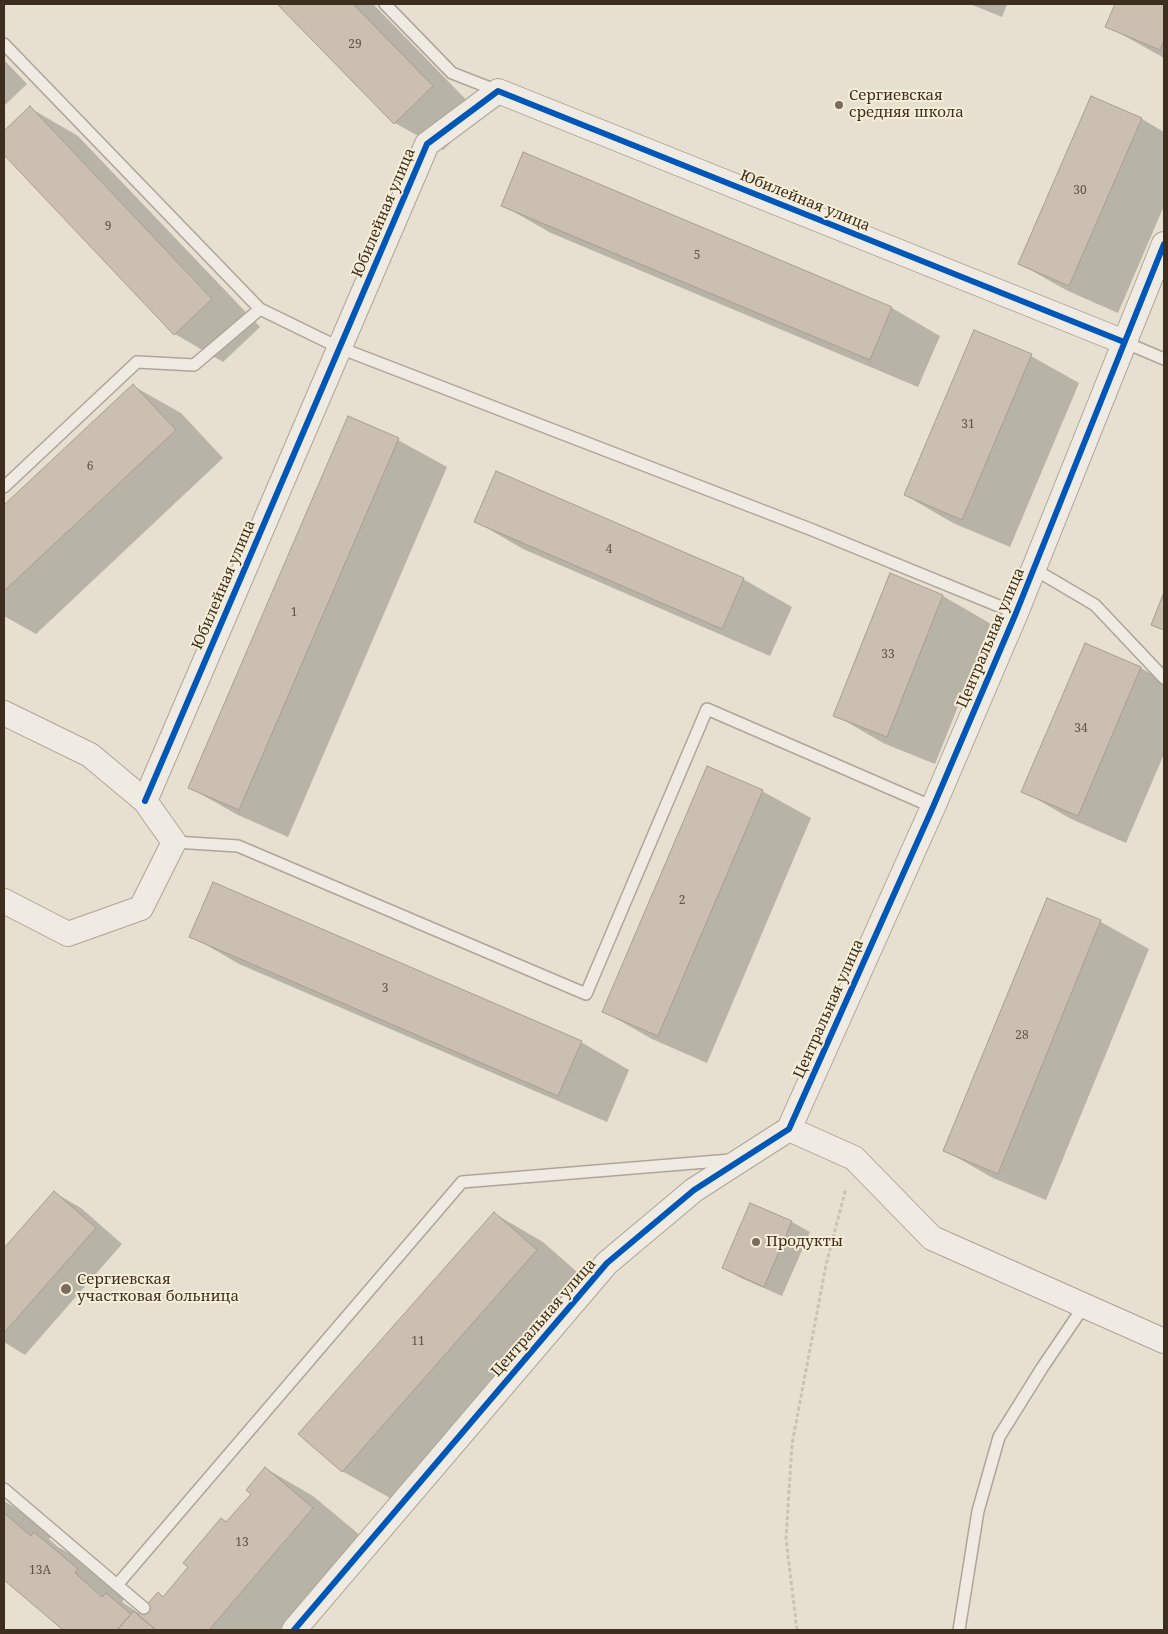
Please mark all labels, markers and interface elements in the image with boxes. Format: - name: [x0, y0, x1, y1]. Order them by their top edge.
- house number: 29: [348, 38, 362, 52]
- place label: Сергиевская средняя школа: [849, 87, 964, 122]
- marker: Сергиевская средняя школа: [833, 99, 845, 111]
- street label: Юбилейная улица: [349, 146, 419, 280]
- street label: Юбилейная улица: [737, 167, 873, 235]
- house number: 30: [1073, 184, 1087, 198]
- house number: 9: [105, 220, 111, 234]
- house number: 5: [694, 249, 700, 263]
- house number: 31: [961, 418, 975, 432]
- house number: 6: [87, 460, 93, 474]
- street label: Юбилейная улица: [189, 518, 259, 652]
- house number: 4: [606, 543, 612, 557]
- street label: Центральная улица: [953, 565, 1029, 711]
- house number: 1: [291, 606, 297, 620]
- house number: 33: [881, 648, 895, 662]
- house number: 34: [1074, 722, 1088, 736]
- house number: 2: [679, 894, 685, 908]
- street label: Центральная улица: [790, 937, 868, 1081]
- house number: 3: [382, 982, 388, 996]
- house number: 28: [1015, 1029, 1029, 1043]
- place label: Продукты: [766, 1233, 843, 1251]
- marker: Продукты: [750, 1236, 762, 1248]
- street label: Центральная улица: [488, 1255, 600, 1381]
- place label: Сергиевская участковая больница: [77, 1271, 239, 1306]
- marker: Сергиевская участковая больница: [59, 1282, 73, 1296]
- house number: 11: [411, 1335, 425, 1349]
- house number: 13: [235, 1536, 249, 1550]
- house number: 13А: [29, 1564, 51, 1578]

